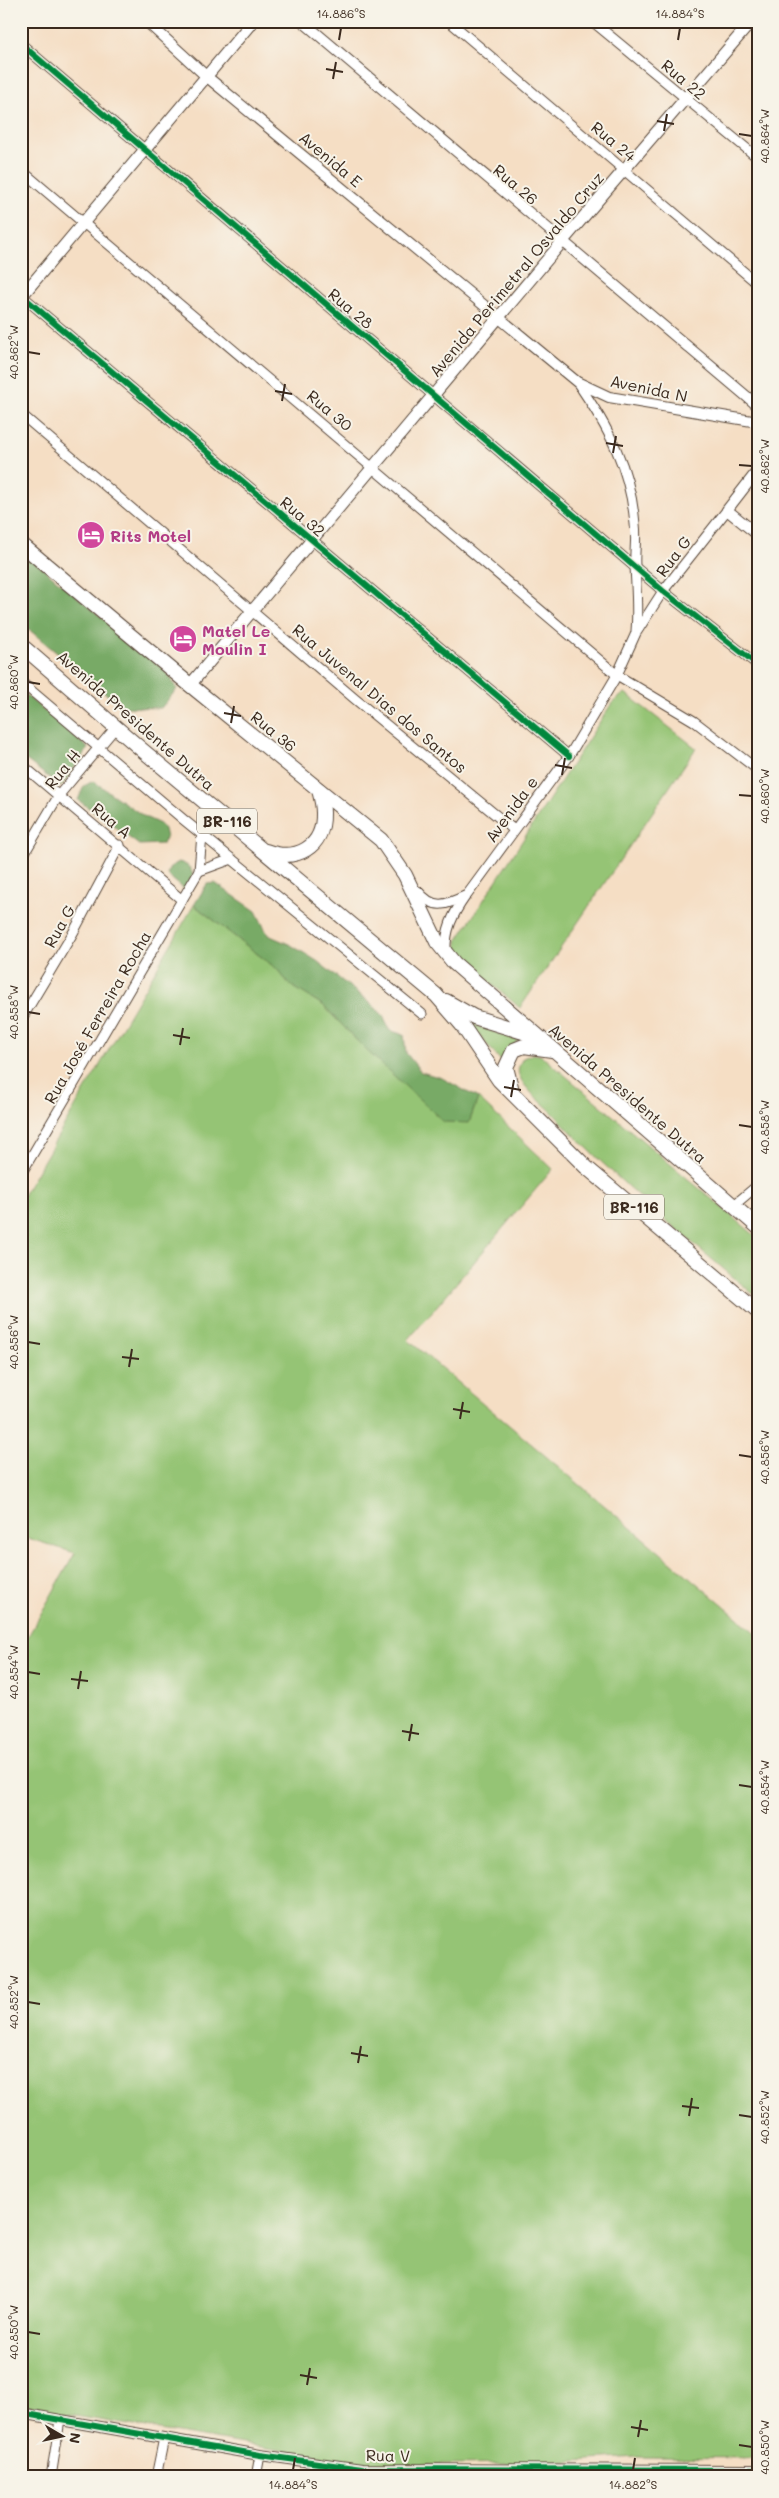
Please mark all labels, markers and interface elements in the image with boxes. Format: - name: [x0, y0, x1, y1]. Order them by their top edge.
- text: 14.886°S: [316, 5, 366, 21]
- text: 14.884°S: [656, 5, 705, 21]
- street label: Rua 22: [657, 54, 711, 104]
- text: 40.864°W: [756, 109, 772, 163]
- street label: Rua 24: [587, 116, 641, 166]
- street label: Avenida E: [295, 127, 367, 191]
- street label: Rua 26: [489, 159, 543, 209]
- street label: Avenida Perimetral Osvaldo Cruz: [424, 167, 608, 381]
- street label: Rua 28: [324, 283, 378, 333]
- text: 40.862°W: [5, 325, 21, 379]
- street label: Avenida N: [608, 370, 690, 406]
- street label: Rua 30: [303, 385, 357, 435]
- text: 40.862°W: [756, 439, 772, 493]
- street label: Rua 32: [276, 491, 330, 541]
- hotel icon: Rits Motel: [76, 520, 106, 550]
- place label: Rits Motel: [110, 525, 191, 546]
- street label: Rua G: [651, 531, 695, 581]
- street label: Rua Juvenal Dias dos Santos: [288, 619, 472, 777]
- place label: Matel Le Moulin I: [202, 620, 270, 659]
- hotel icon: Matel Le Moulin I: [168, 624, 198, 654]
- street label: Avenida Presidente Dutra: [53, 645, 220, 795]
- text: 40.860°W: [5, 654, 21, 710]
- street label: Rua 36: [247, 706, 301, 756]
- street label: Rua H: [40, 745, 84, 793]
- text: 40.860°W: [756, 768, 772, 824]
- street label: Avenida e: [480, 772, 542, 846]
- street label: Rua A: [88, 797, 136, 843]
- road number: BR-116: [197, 808, 257, 834]
- street label: Rua G: [39, 901, 79, 951]
- street label: Rua José Ferreira Rocha: [39, 927, 155, 1107]
- text: 40.858°W: [5, 985, 21, 1039]
- street label: Avenida Presidente Dutra: [545, 1018, 712, 1168]
- text: 40.858°W: [756, 1100, 772, 1154]
- road number: BR-116: [604, 1194, 664, 1220]
- text: 40.856°W: [5, 1315, 21, 1369]
- text: 40.856°W: [756, 1430, 772, 1484]
- text: 40.854°W: [5, 1645, 21, 1699]
- text: 40.854°W: [756, 1760, 772, 1814]
- text: 40.852°W: [5, 1975, 21, 2029]
- text: 40.852°W: [756, 2090, 772, 2144]
- text: 40.850°W: [5, 2305, 21, 2359]
- north arrow: [38, 2410, 88, 2460]
- text: 40.850°W: [756, 2420, 772, 2474]
- text: N: [65, 2431, 86, 2445]
- street label: Rua V: [366, 2444, 410, 2466]
- text: 14.884°S: [269, 2476, 318, 2492]
- text: 14.882°S: [609, 2476, 658, 2492]

